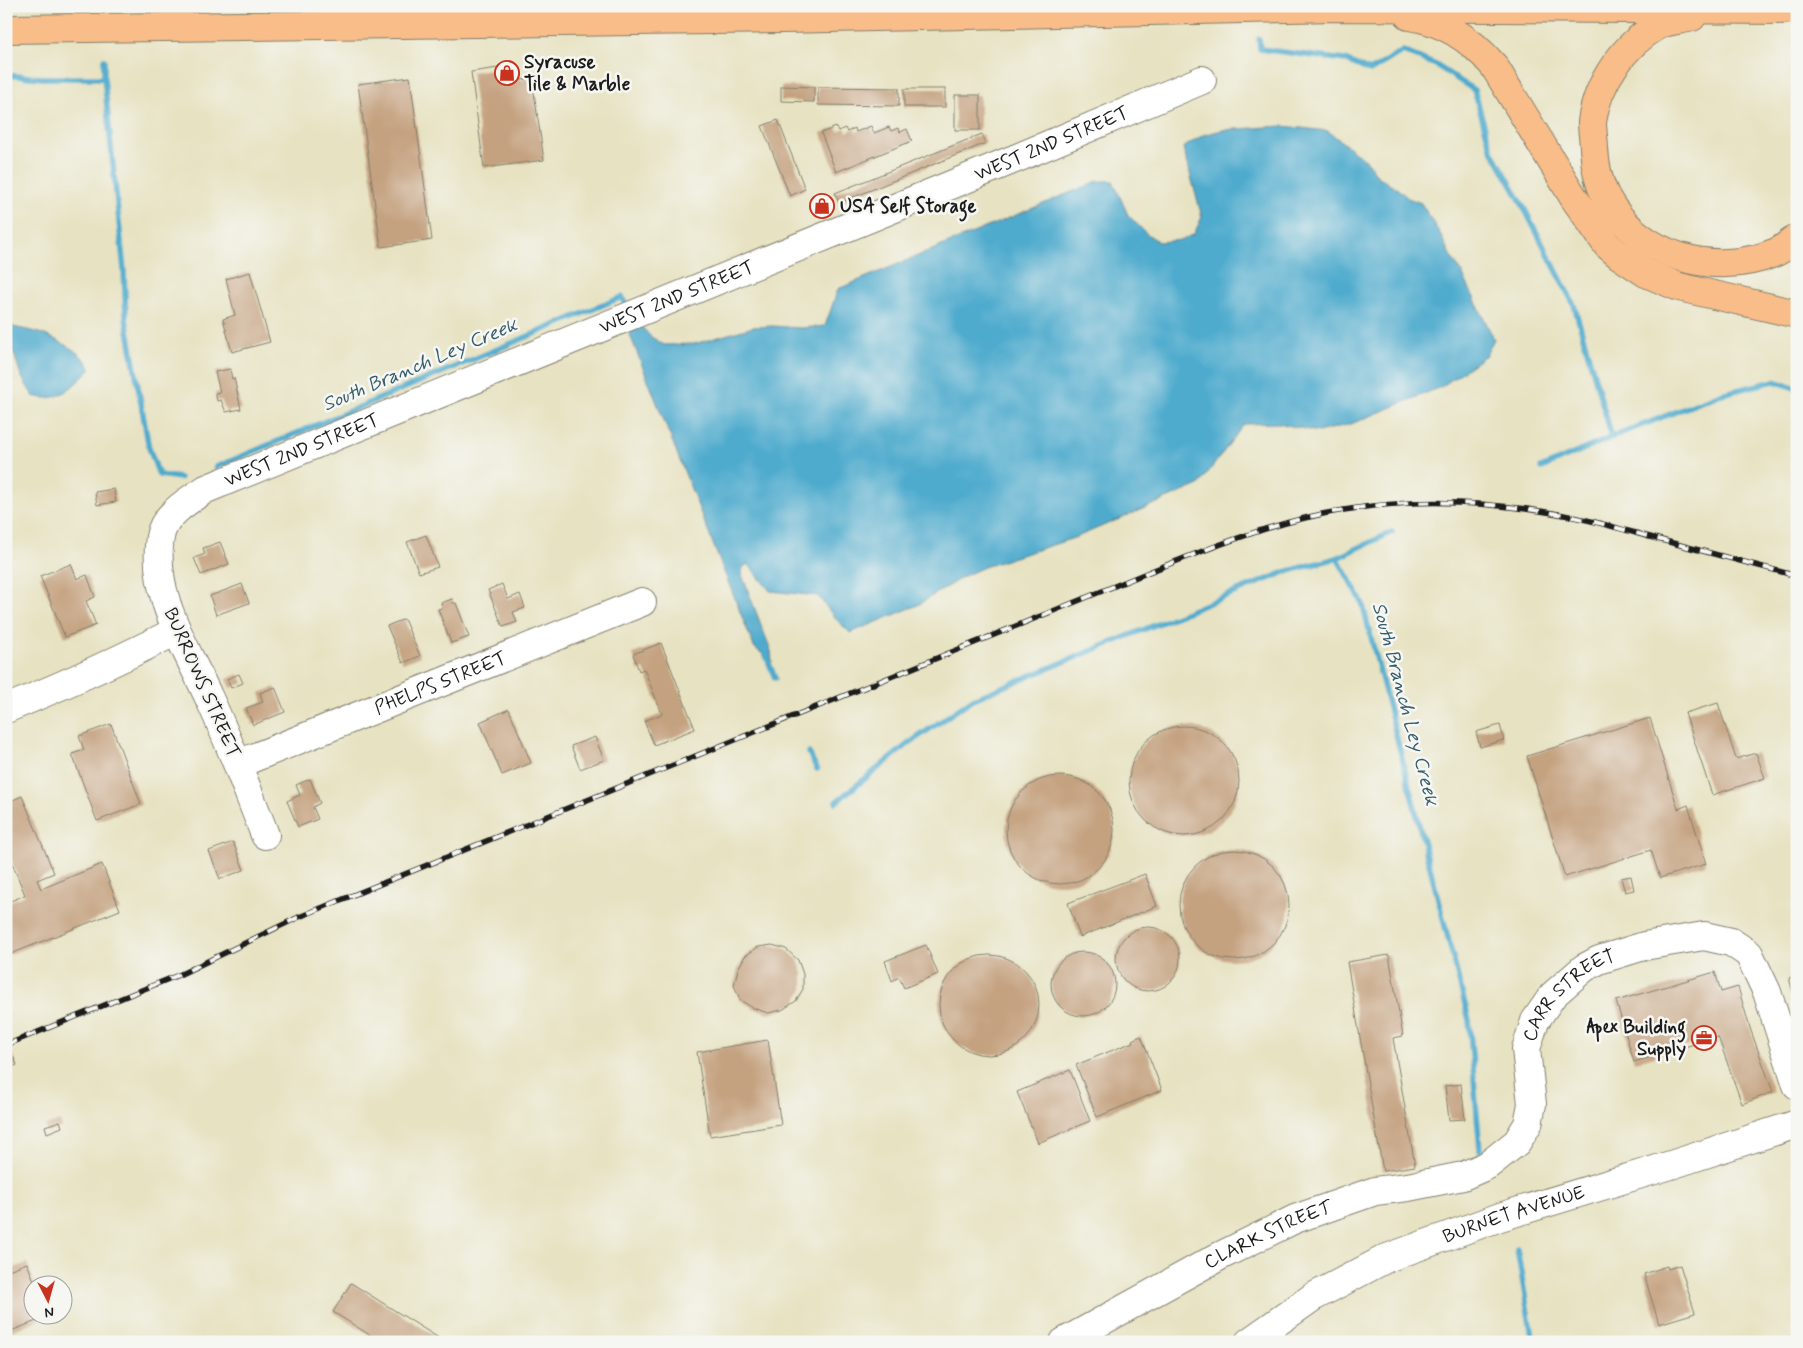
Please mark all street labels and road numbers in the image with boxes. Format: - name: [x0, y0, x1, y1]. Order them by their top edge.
- street label: WEST 2ND STREET: [971, 100, 1132, 187]
- street label: WEST 2ND STREET: [596, 254, 758, 340]
- street label: WEST 2ND STREET: [221, 407, 383, 493]
- street label: BURROWS STREET: [158, 604, 246, 762]
- street label: PHELPS STREET: [371, 645, 510, 721]
- street label: CARR STREET: [1517, 943, 1618, 1045]
- street label: BURNET AVENUE: [1439, 1179, 1588, 1249]
- street label: CLARK STREET: [1200, 1194, 1336, 1275]

